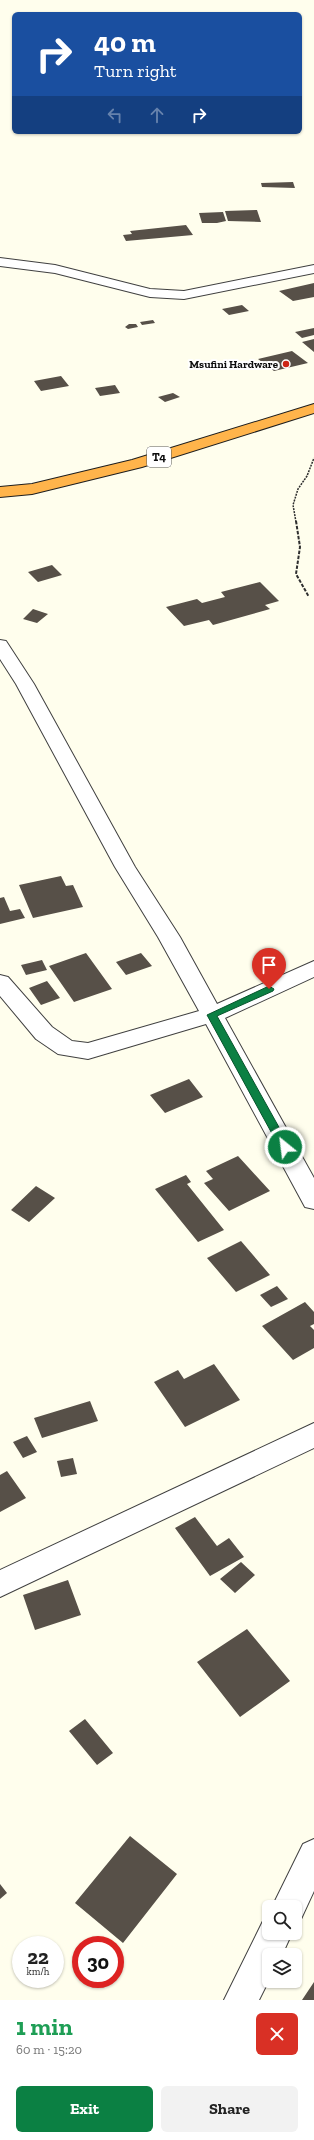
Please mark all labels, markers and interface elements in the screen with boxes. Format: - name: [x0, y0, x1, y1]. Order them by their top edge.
- text: 40 m: [94, 26, 156, 59]
- icon: right: [28, 28, 80, 80]
- text: Turn right: [94, 60, 176, 82]
- icon: left: [104, 104, 126, 126]
- icon: ahead: [146, 104, 168, 126]
- icon: right: [188, 104, 210, 126]
- place label: Msufini Hardware: [189, 358, 279, 371]
- marker: Msufini Hardware: [281, 359, 291, 369]
- road number: T4: [147, 447, 171, 467]
- pin: [252, 948, 286, 989]
- icon: arrive: [258, 954, 280, 976]
- position arrow: [264, 1126, 306, 1168]
- map controls: [262, 1900, 302, 1988]
- button: search: [262, 1900, 302, 1940]
- speed limit sign: 30: [72, 1936, 124, 1988]
- text: 22: [27, 1945, 49, 1969]
- button: layers: [262, 1948, 302, 1988]
- text: km/h: [27, 1966, 49, 1978]
- text: 1 min: [16, 2012, 73, 2041]
- button: close: [256, 2013, 298, 2055]
- text: 60 m · 15:20: [16, 2042, 82, 2057]
- button: Exit: [16, 2086, 153, 2132]
- button: Share: [161, 2086, 298, 2132]

